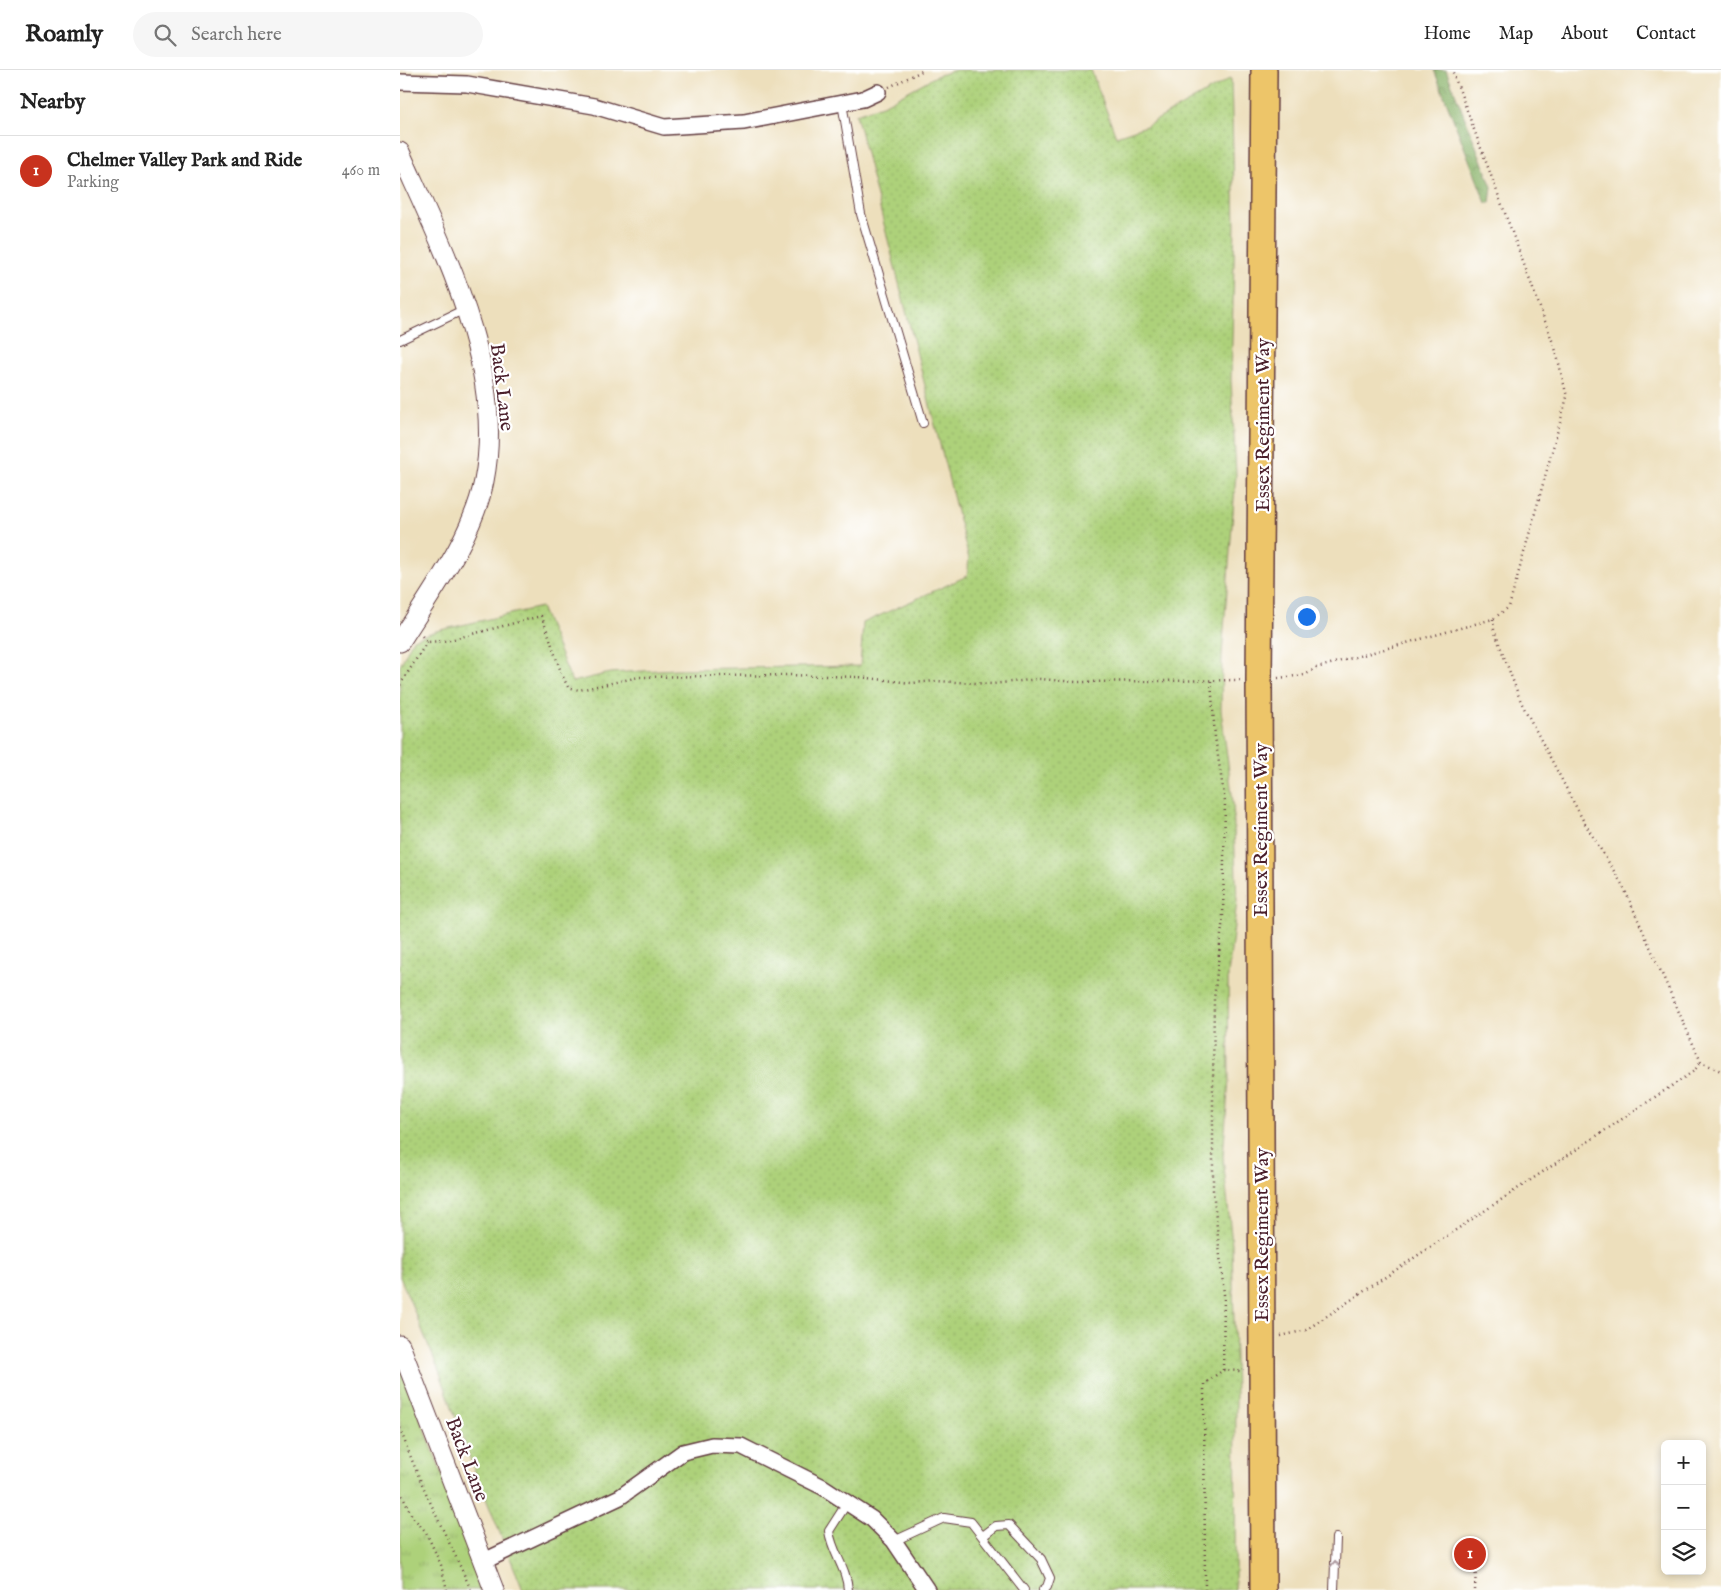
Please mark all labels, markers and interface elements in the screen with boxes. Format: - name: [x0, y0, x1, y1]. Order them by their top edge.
- search box: [133, 12, 483, 57]
- text: Roamly: [25, 19, 103, 50]
- icon: search: [151, 21, 179, 49]
- text: Search here: [191, 23, 282, 47]
- text: Home: [1424, 23, 1471, 46]
- text: Map: [1499, 23, 1533, 46]
- text: About: [1561, 23, 1608, 46]
- text: Contact: [1636, 23, 1696, 46]
- text: Nearby: [20, 89, 85, 116]
- text: Chelmer Valley Park and Ride: [67, 149, 302, 173]
- text: 1: [33, 161, 39, 181]
- text: 460 m: [342, 161, 380, 181]
- text: Parking: [67, 173, 119, 193]
- street label: Essex Regiment Way: [1251, 338, 1276, 512]
- street label: Back Lane: [484, 342, 519, 432]
- your location: [1294, 604, 1320, 630]
- street label: Essex Regiment Way: [1249, 743, 1274, 917]
- street label: Essex Regiment Way: [1250, 1148, 1275, 1322]
- street label: Back Lane: [439, 1414, 494, 1505]
- map controls: [1661, 1440, 1706, 1575]
- button: +: [1661, 1440, 1706, 1485]
- button: −: [1661, 1485, 1706, 1530]
- button: layers: [1661, 1530, 1706, 1575]
- pin: 1: [1454, 1535, 1486, 1573]
- one-way arrow: [1330, 1560, 1340, 1568]

